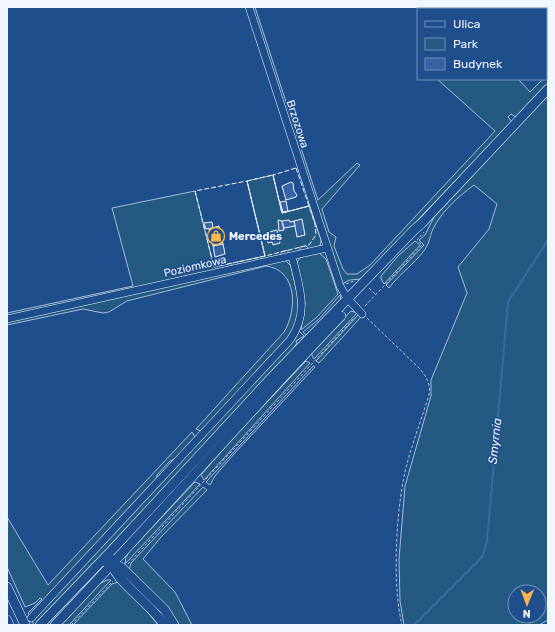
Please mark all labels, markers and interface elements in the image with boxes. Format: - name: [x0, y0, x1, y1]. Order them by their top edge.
- legend: [417, 8, 547, 80]
- text: Ulica: [453, 17, 480, 31]
- text: Park: [453, 37, 479, 51]
- text: Budynek: [453, 57, 503, 71]
- street label: Brzozowa: [284, 98, 311, 150]
- shop icon: Mercedes: [206, 226, 226, 246]
- place label: Mercedes: [229, 230, 282, 243]
- street label: Poziomkowa: [163, 253, 228, 280]
- water label: Smyrnia: [486, 417, 504, 465]
- north arrow: [507, 584, 547, 624]
- text: N: [523, 607, 531, 620]

